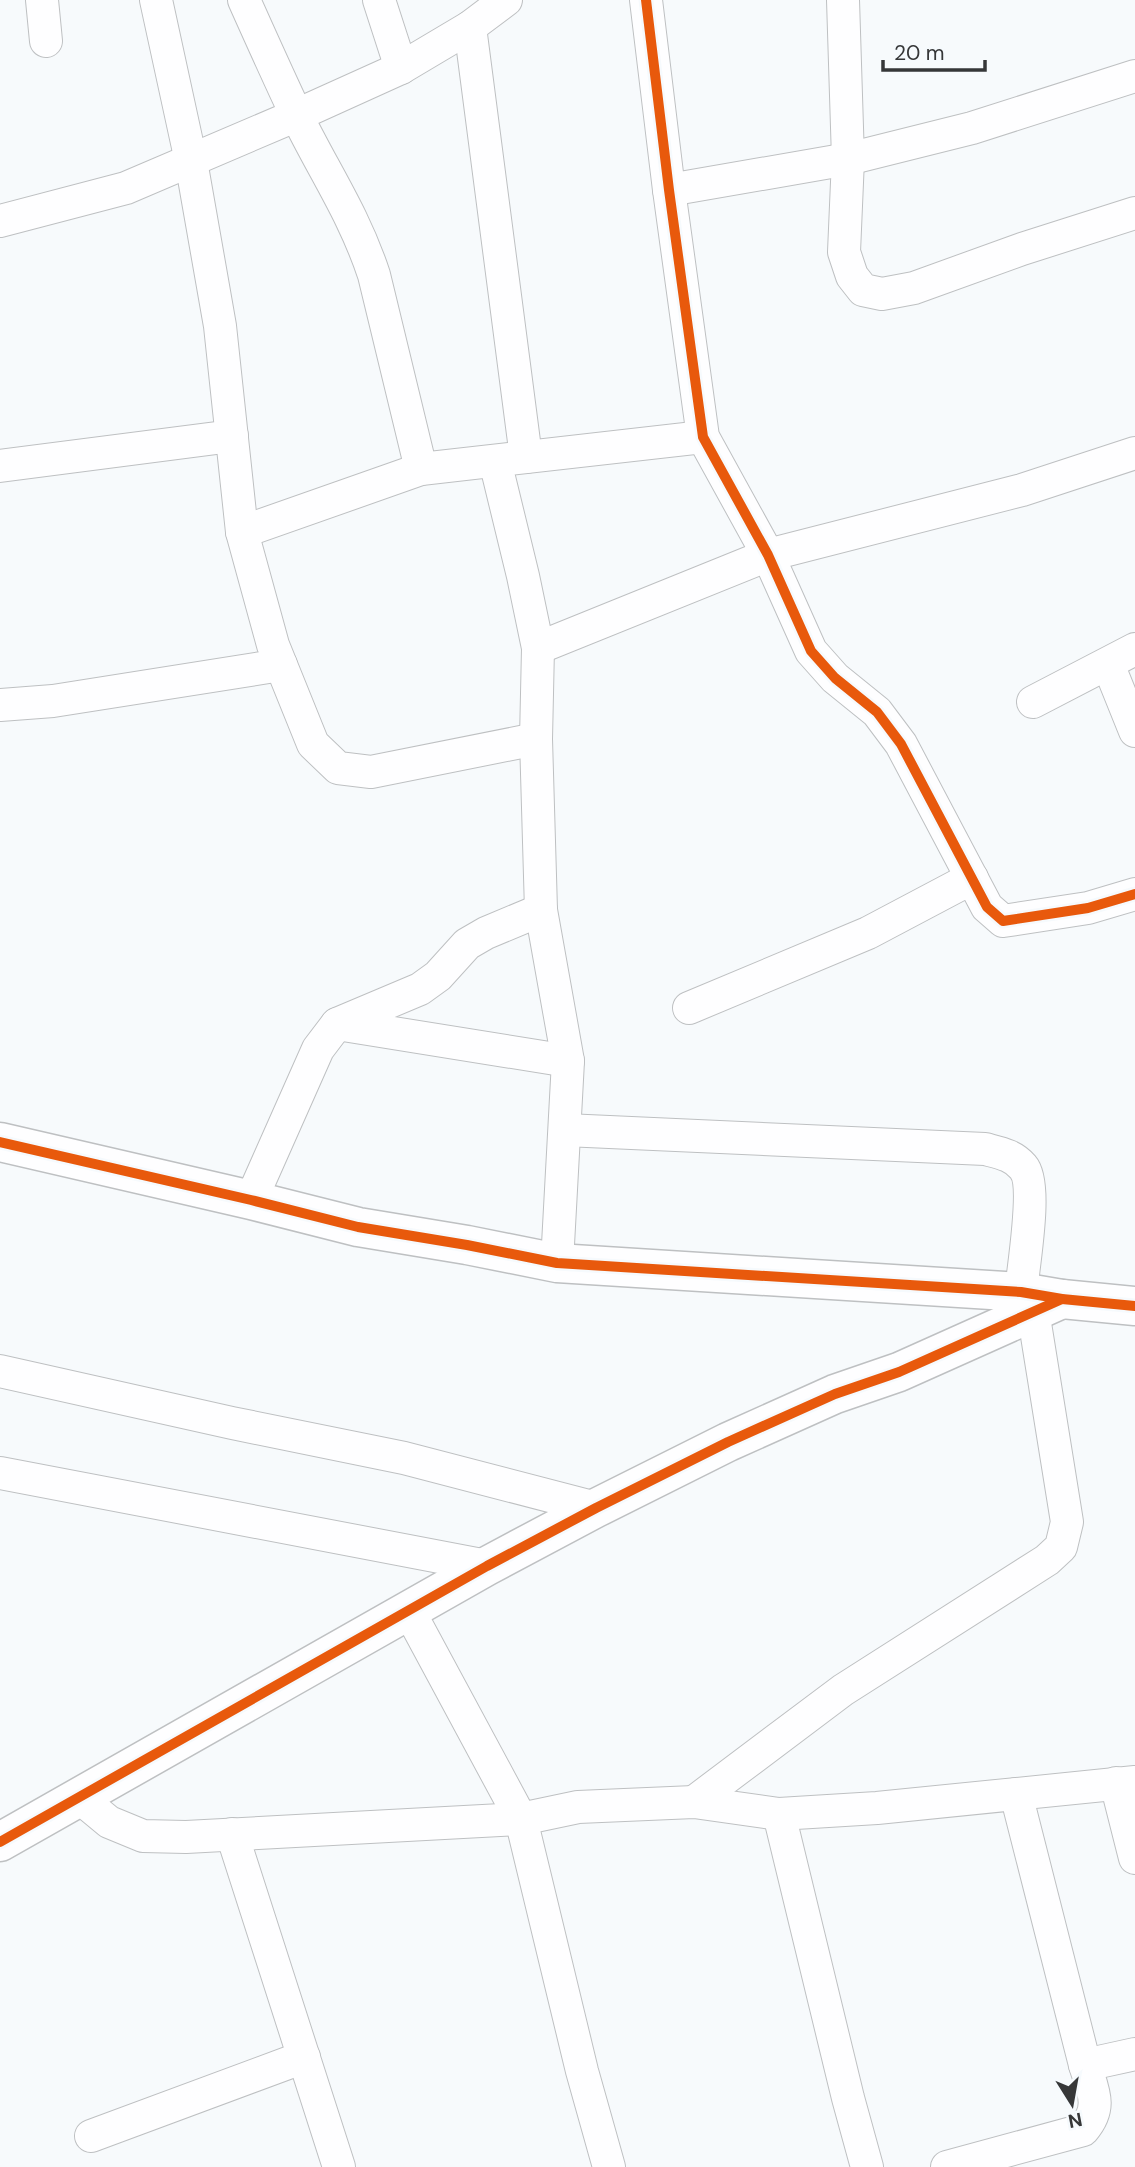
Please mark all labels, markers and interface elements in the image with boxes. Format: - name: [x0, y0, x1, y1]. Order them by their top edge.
- scale bar: [883, 28, 984, 72]
- text: 20 m: [894, 39, 945, 67]
- north arrow: [1037, 2069, 1107, 2139]
- text: N: [1066, 2107, 1084, 2134]

